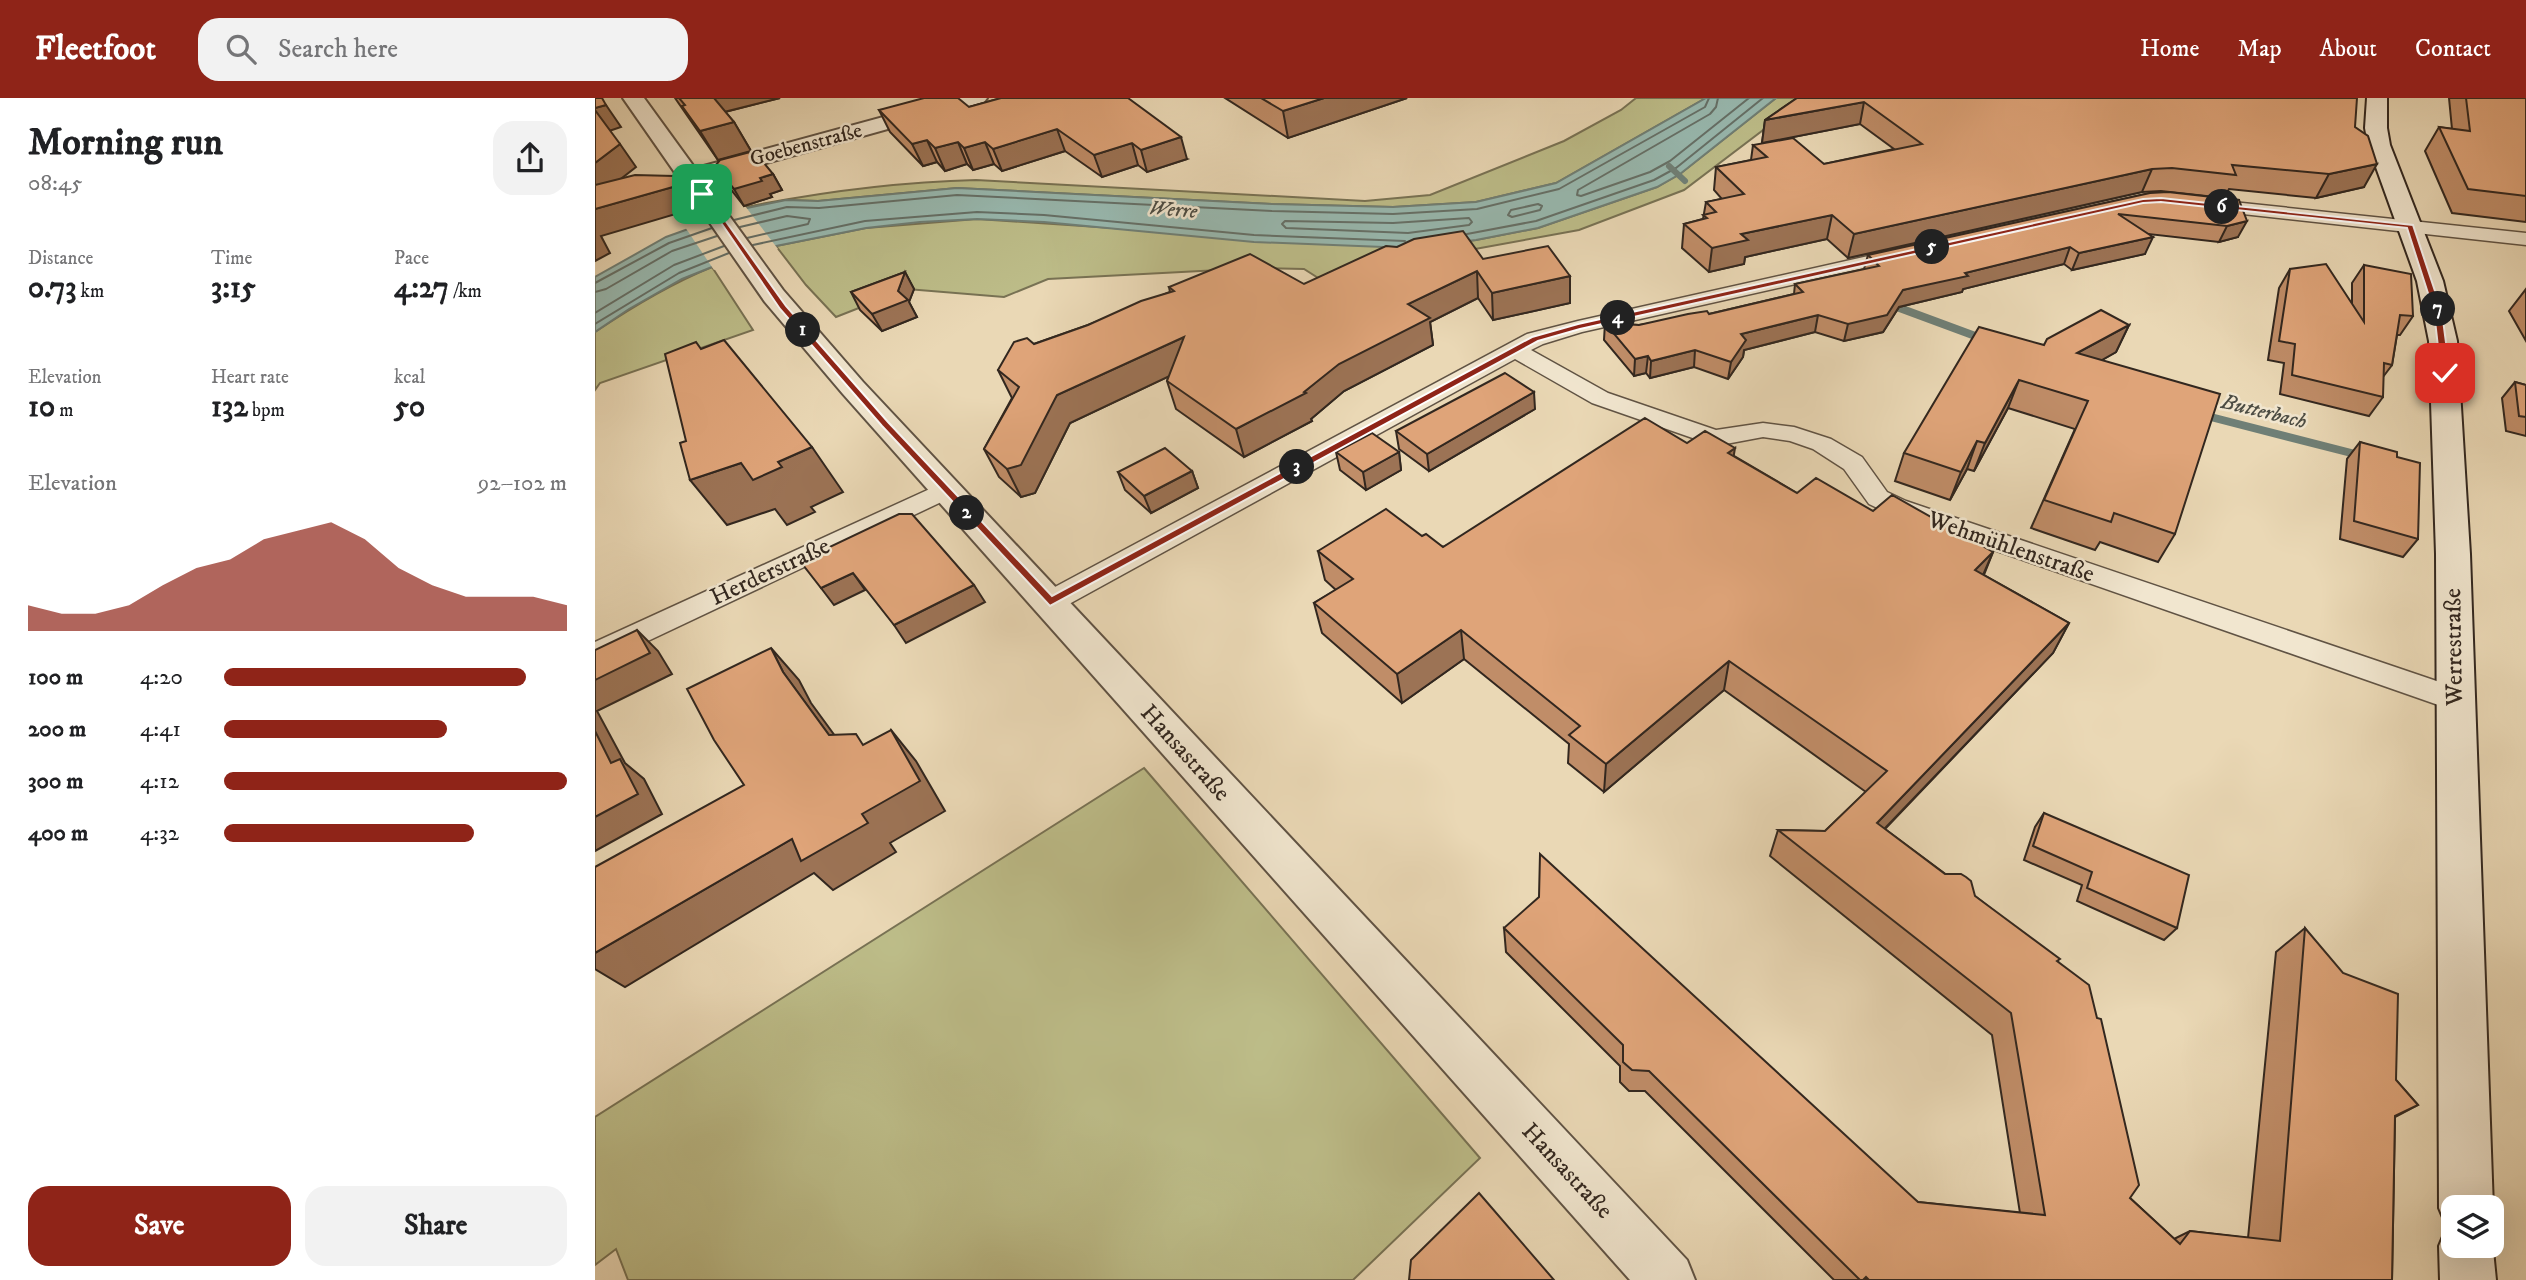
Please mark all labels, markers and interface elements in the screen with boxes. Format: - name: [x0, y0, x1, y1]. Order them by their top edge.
- search box: [198, 18, 688, 81]
- text: Fleetfoot: [35, 29, 156, 70]
- icon: search: [222, 30, 260, 68]
- text: Search here: [278, 33, 398, 66]
- text: Home: [2140, 34, 2199, 64]
- text: Map: [2237, 34, 2282, 64]
- text: About: [2320, 34, 2377, 64]
- text: Contact: [2415, 34, 2491, 64]
- street label: Goebenstraße: [747, 117, 865, 172]
- text: Morning run: [28, 119, 223, 167]
- button: share: [493, 121, 567, 195]
- pin: [672, 164, 732, 224]
- text: 08:45: [28, 169, 82, 198]
- icon: arrive: [683, 175, 721, 213]
- pin: 6: [2205, 190, 2239, 224]
- water label: Werre: [1148, 195, 1199, 225]
- text: 6: [2217, 195, 2226, 218]
- pin: 5: [1915, 230, 1949, 264]
- text: 5: [1927, 235, 1936, 258]
- text: Distance: [28, 247, 93, 270]
- text: Time: [211, 247, 252, 270]
- text: Pace: [394, 247, 429, 270]
- text: 0.73: [28, 270, 76, 307]
- text: 3:15: [211, 270, 256, 307]
- text: 4:27: [394, 270, 449, 307]
- text: km: [76, 280, 104, 303]
- text: /km: [449, 280, 482, 303]
- pin: 7: [2421, 292, 2455, 326]
- text: 7: [2432, 297, 2443, 320]
- pin: 4: [1601, 300, 1635, 336]
- text: 4: [1612, 306, 1623, 329]
- pin: 1: [785, 313, 821, 348]
- text: 1: [799, 318, 806, 341]
- pin: [2415, 343, 2475, 403]
- icon: check: [2426, 354, 2464, 392]
- text: Elevation: [28, 366, 102, 389]
- text: Heart rate: [211, 366, 289, 389]
- text: kcal: [394, 366, 425, 389]
- text: 10: [28, 389, 55, 426]
- text: 132: [211, 389, 248, 426]
- text: 50: [394, 389, 425, 426]
- water label: Butterbach: [2218, 389, 2309, 435]
- text: m: [55, 399, 73, 422]
- text: bpm: [248, 399, 285, 422]
- pin: 3: [1279, 450, 1315, 484]
- text: 3: [1293, 455, 1300, 478]
- text: Elevation: [28, 469, 117, 498]
- text: 92–102 m: [478, 469, 567, 498]
- pin: 2: [949, 496, 985, 530]
- text: 2: [962, 501, 971, 524]
- street label: Wehmühlenstraße: [1923, 504, 2098, 590]
- street label: Herderstraße: [705, 531, 835, 613]
- street label: Werrestraße: [2438, 588, 2470, 707]
- text: 100 m: [28, 663, 83, 692]
- text: 4:20: [140, 663, 183, 692]
- street label: Hansastraße: [1134, 698, 1236, 808]
- text: 200 m: [28, 715, 86, 744]
- text: 4:41: [140, 715, 181, 744]
- text: 300 m: [28, 767, 84, 796]
- text: 4:12: [140, 767, 179, 796]
- text: 400 m: [28, 819, 88, 848]
- text: 4:32: [140, 819, 179, 848]
- street label: Hansastraße: [1515, 1117, 1619, 1225]
- button: Save: [28, 1186, 291, 1266]
- button: Share: [305, 1186, 567, 1266]
- map controls: [2441, 1195, 2504, 1258]
- button: layers: [2441, 1195, 2504, 1258]

